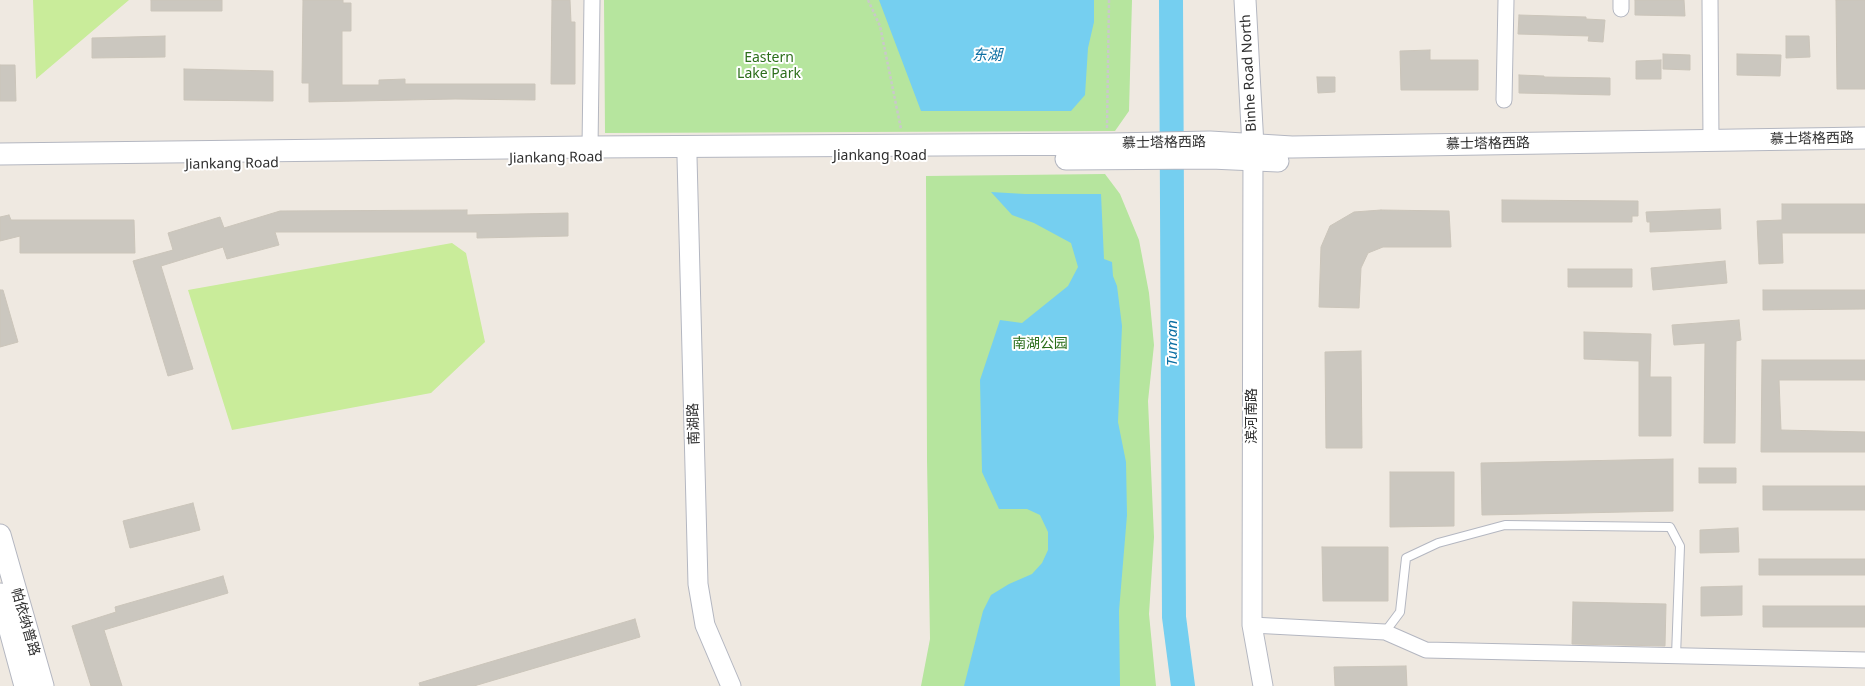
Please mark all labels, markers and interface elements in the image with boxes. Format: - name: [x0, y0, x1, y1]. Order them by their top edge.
- street label: Binhe Road North: [1238, 14, 1260, 132]
- water label: 东湖: [972, 47, 1002, 65]
- park label: Eastern Lake Park: [737, 50, 801, 82]
- street label: 慕士塔格西路: [1770, 130, 1854, 148]
- street label: 慕士塔格西路: [1122, 134, 1206, 152]
- street label: 慕士塔格西路: [1446, 135, 1530, 153]
- street label: Jiankang Road: [833, 148, 927, 164]
- street label: Jiankang Road: [509, 149, 603, 167]
- street label: Jiankang Road: [185, 155, 279, 173]
- water label: Tuman: [1164, 320, 1182, 366]
- park label: 南湖公园: [1012, 336, 1068, 352]
- street label: 滨河南路: [1244, 388, 1260, 444]
- street label: 南湖路: [685, 403, 703, 445]
- street label: 帕依纳普路: [7, 586, 43, 658]

